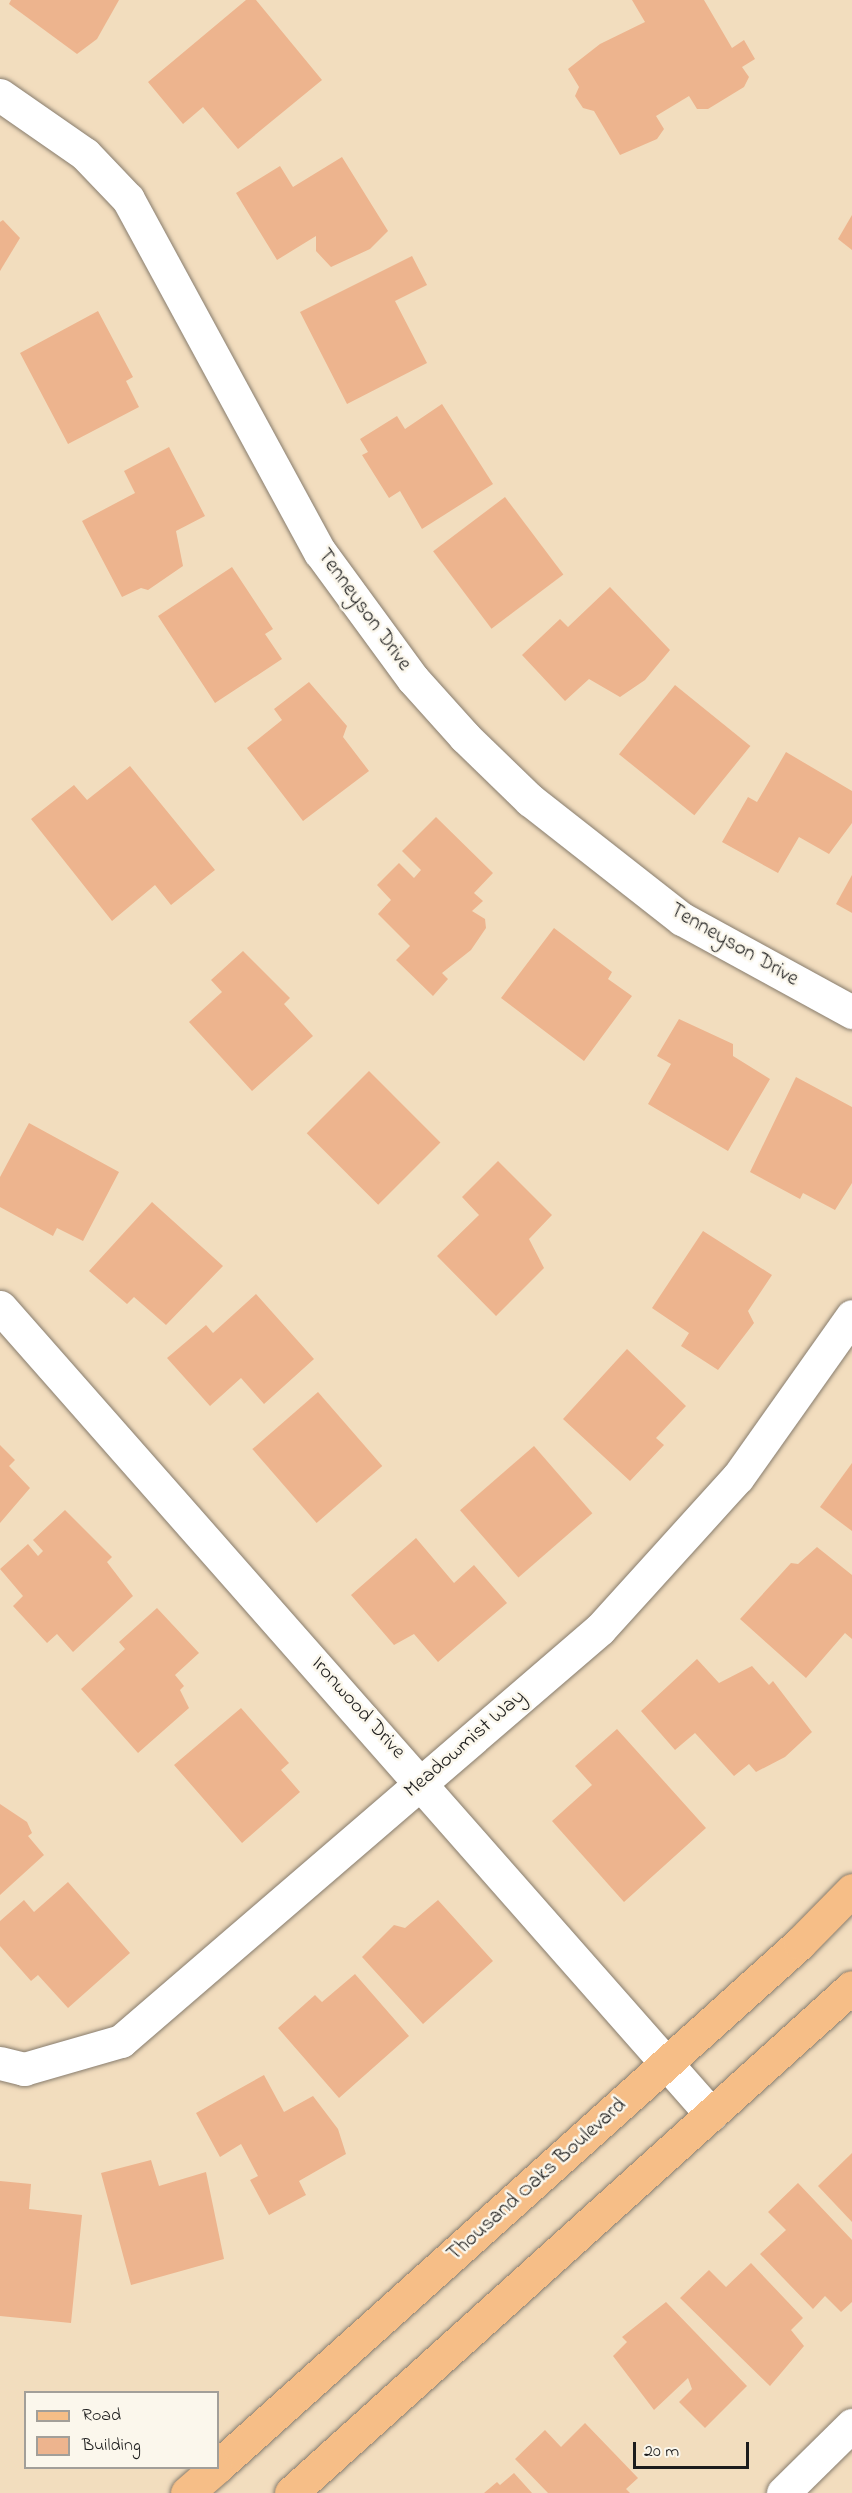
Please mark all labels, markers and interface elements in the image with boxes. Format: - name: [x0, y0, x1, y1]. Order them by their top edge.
- street label: Tenneyson Drive: [311, 544, 417, 676]
- street label: Tenneyson Drive: [665, 898, 803, 992]
- street label: Ironwood Drive: [305, 1652, 411, 1764]
- street label: Meadowmist Way: [399, 1685, 531, 1803]
- street label: Thousand Oaks Boulevard: [442, 2093, 632, 2267]
- legend: [24, 2391, 219, 2469]
- text: Road: [82, 2403, 121, 2429]
- scale bar: [636, 2430, 752, 2468]
- text: Building: [82, 2433, 141, 2459]
- text: 20 m: [644, 2439, 679, 2465]

